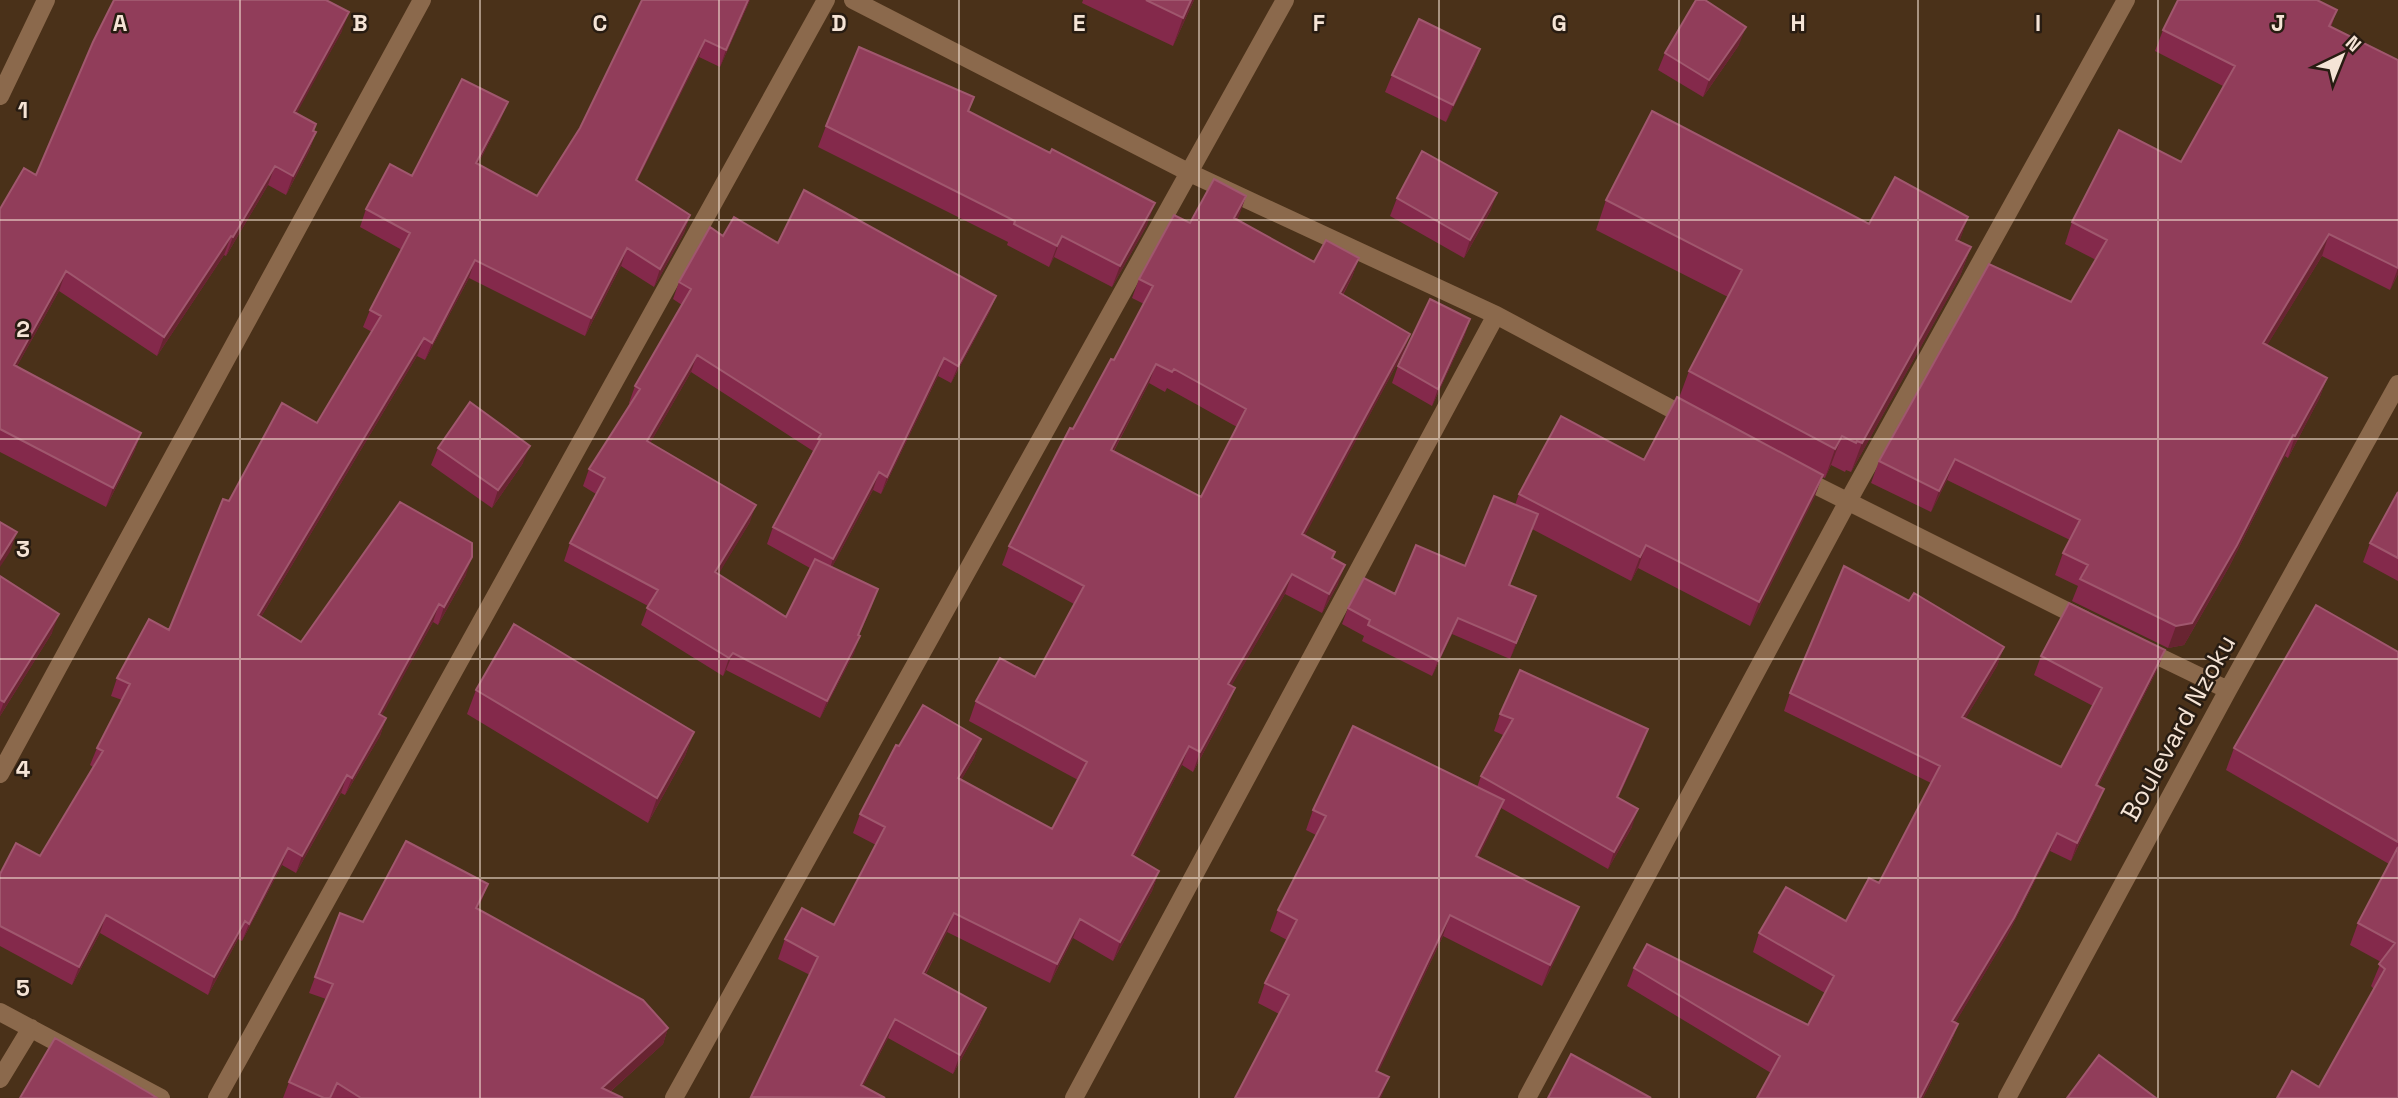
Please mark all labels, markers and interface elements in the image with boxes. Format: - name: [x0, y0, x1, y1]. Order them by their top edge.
- text: A: [113, 8, 128, 38]
- text: B: [352, 8, 368, 38]
- text: C: [593, 8, 607, 38]
- text: D: [831, 8, 847, 38]
- text: E: [1073, 8, 1085, 38]
- text: F: [1313, 8, 1325, 38]
- text: G: [1551, 8, 1567, 38]
- text: H: [1790, 8, 1806, 38]
- text: I: [2035, 8, 2041, 38]
- text: J: [2271, 8, 2285, 38]
- north arrow: [2307, 21, 2377, 91]
- text: N: [2340, 30, 2366, 57]
- text: 1: [18, 95, 28, 125]
- text: 2: [16, 314, 30, 344]
- text: 3: [16, 534, 30, 564]
- street label: Boulevard Nzoku: [2113, 629, 2243, 827]
- text: 4: [16, 754, 31, 784]
- text: 5: [16, 973, 30, 1003]

